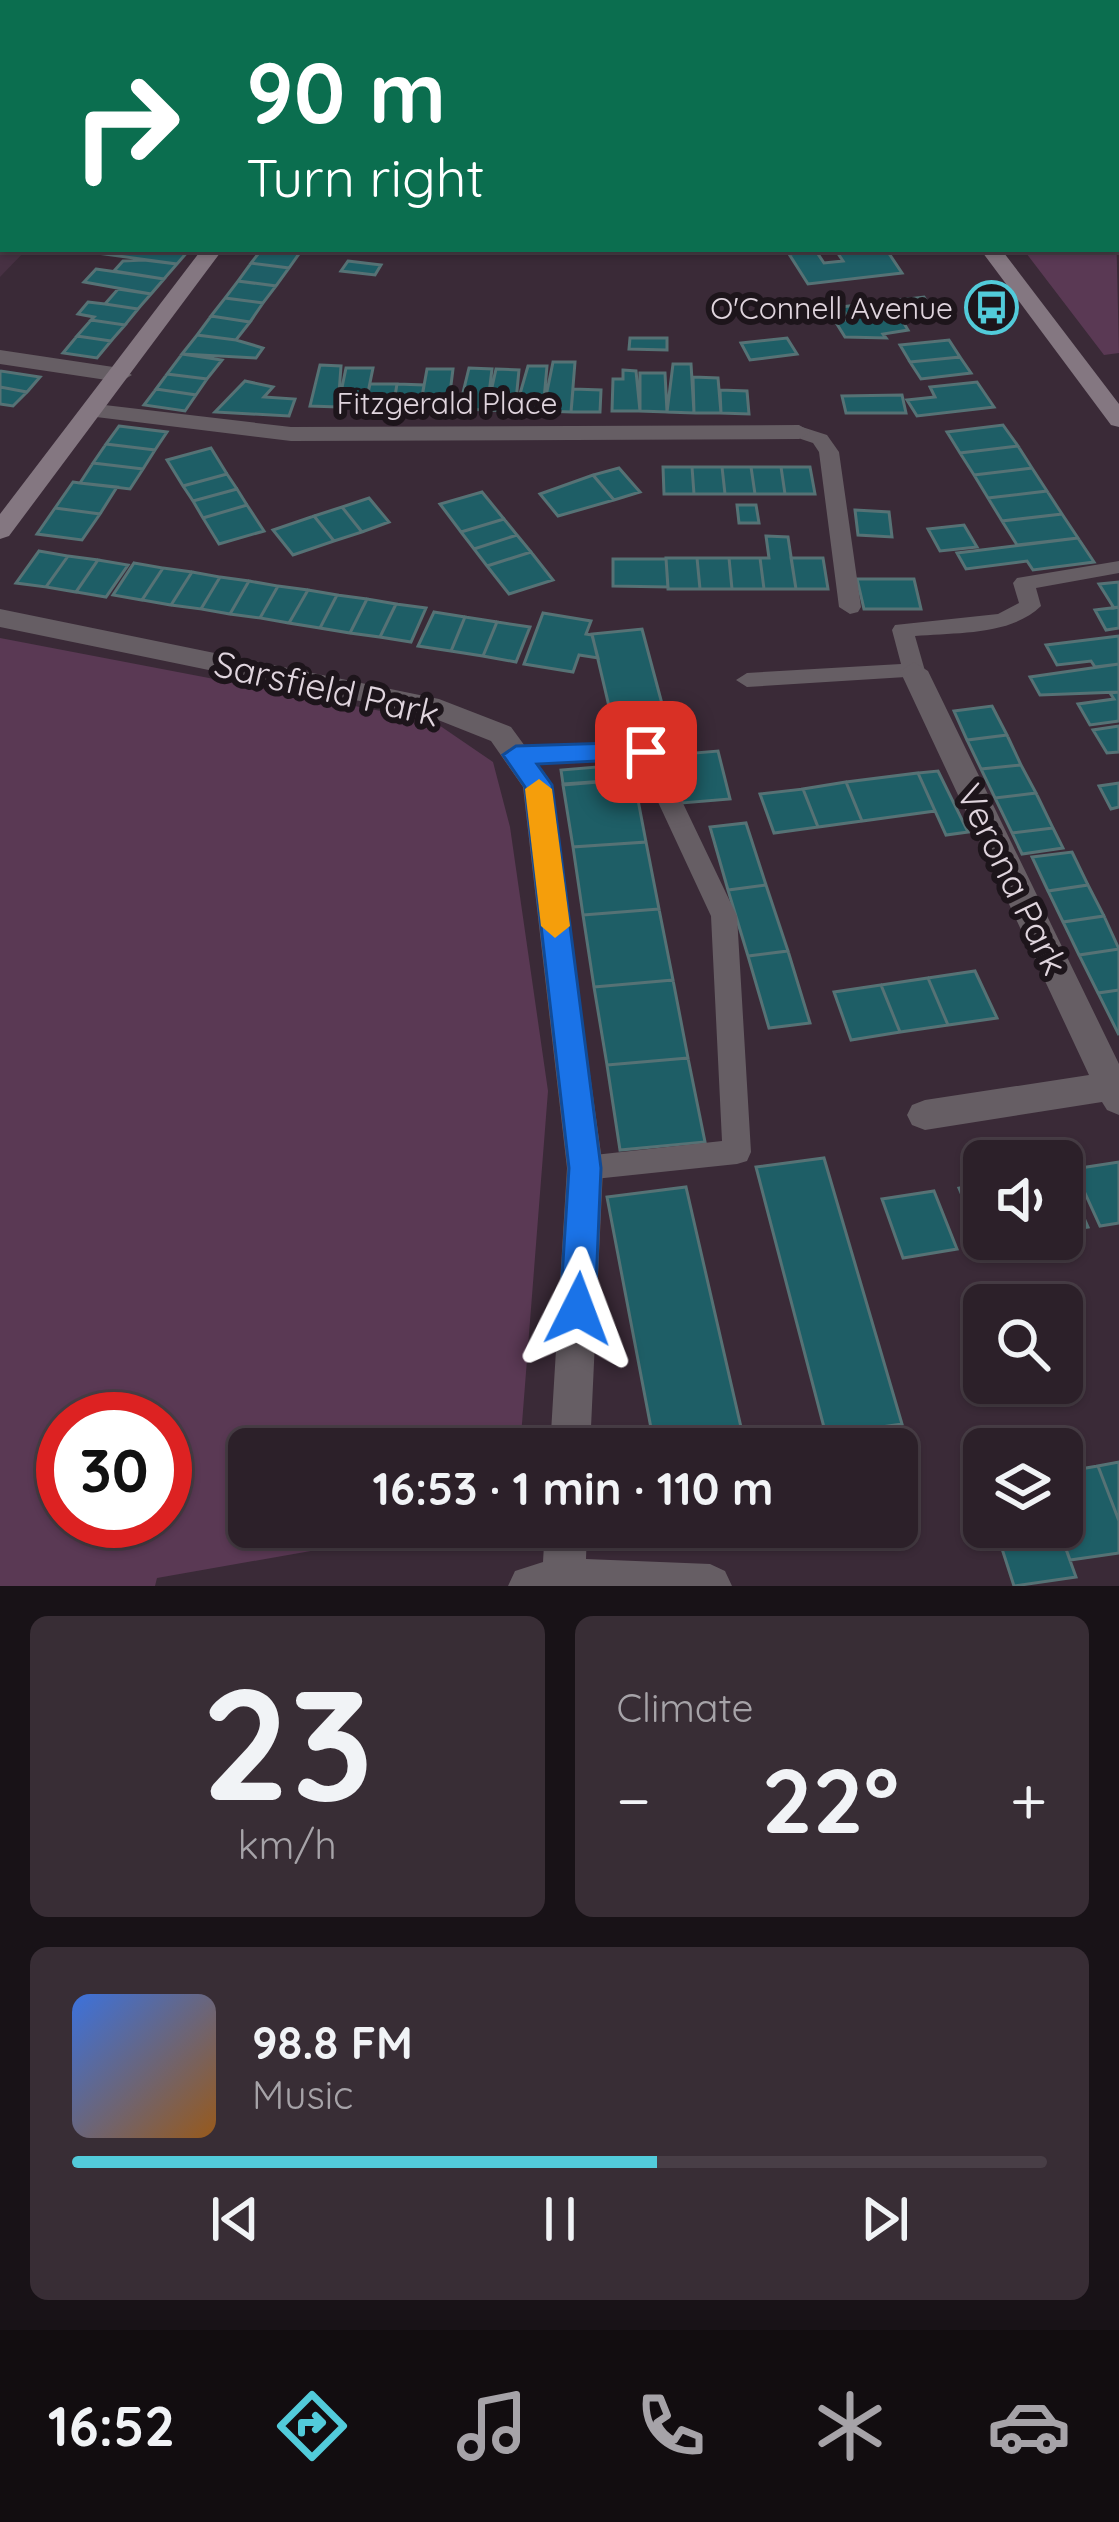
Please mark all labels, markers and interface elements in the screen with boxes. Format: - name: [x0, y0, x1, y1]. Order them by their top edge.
- text: 90 m: [246, 39, 446, 144]
- icon: right: [48, 48, 204, 204]
- text: Turn right: [246, 143, 485, 211]
- bus stop icon: O'Connell Avenue: [964, 280, 1020, 336]
- place label: O'Connell Avenue: [710, 289, 953, 327]
- street label: Fitzgerald Place: [337, 384, 557, 422]
- street label: Sarsfield Park: [210, 640, 444, 736]
- pin: [595, 701, 697, 803]
- icon: arrive: [613, 719, 679, 785]
- street label: Verona Park: [947, 776, 1079, 982]
- map controls: [963, 1140, 1083, 1548]
- button: sound: [963, 1140, 1083, 1260]
- position arrow: [515, 1246, 641, 1372]
- button: search: [963, 1284, 1083, 1404]
- speed limit sign: 30: [36, 1392, 192, 1548]
- button: layers: [963, 1428, 1083, 1548]
- text: 16:53 · 1 min · 110 m: [373, 1460, 773, 1516]
- text: 23: [201, 1644, 374, 1839]
- text: Climate: [617, 1683, 754, 1732]
- text: 22°: [761, 1743, 899, 1856]
- text: −: [617, 1758, 651, 1841]
- text: +: [1010, 1758, 1047, 1841]
- text: km/h: [238, 1820, 337, 1869]
- text: 98.8 FM: [252, 2014, 413, 2070]
- text: Music: [252, 2070, 353, 2119]
- icon: previous: [202, 2186, 268, 2252]
- icon: pause: [527, 2186, 593, 2252]
- icon: next: [852, 2186, 918, 2252]
- icon: directions: [270, 2384, 354, 2468]
- icon: music: [450, 2384, 534, 2468]
- icon: phone: [629, 2384, 713, 2468]
- icon: climate: [808, 2384, 892, 2468]
- icon: car: [987, 2384, 1071, 2468]
- text: 16:52: [48, 2392, 175, 2460]

